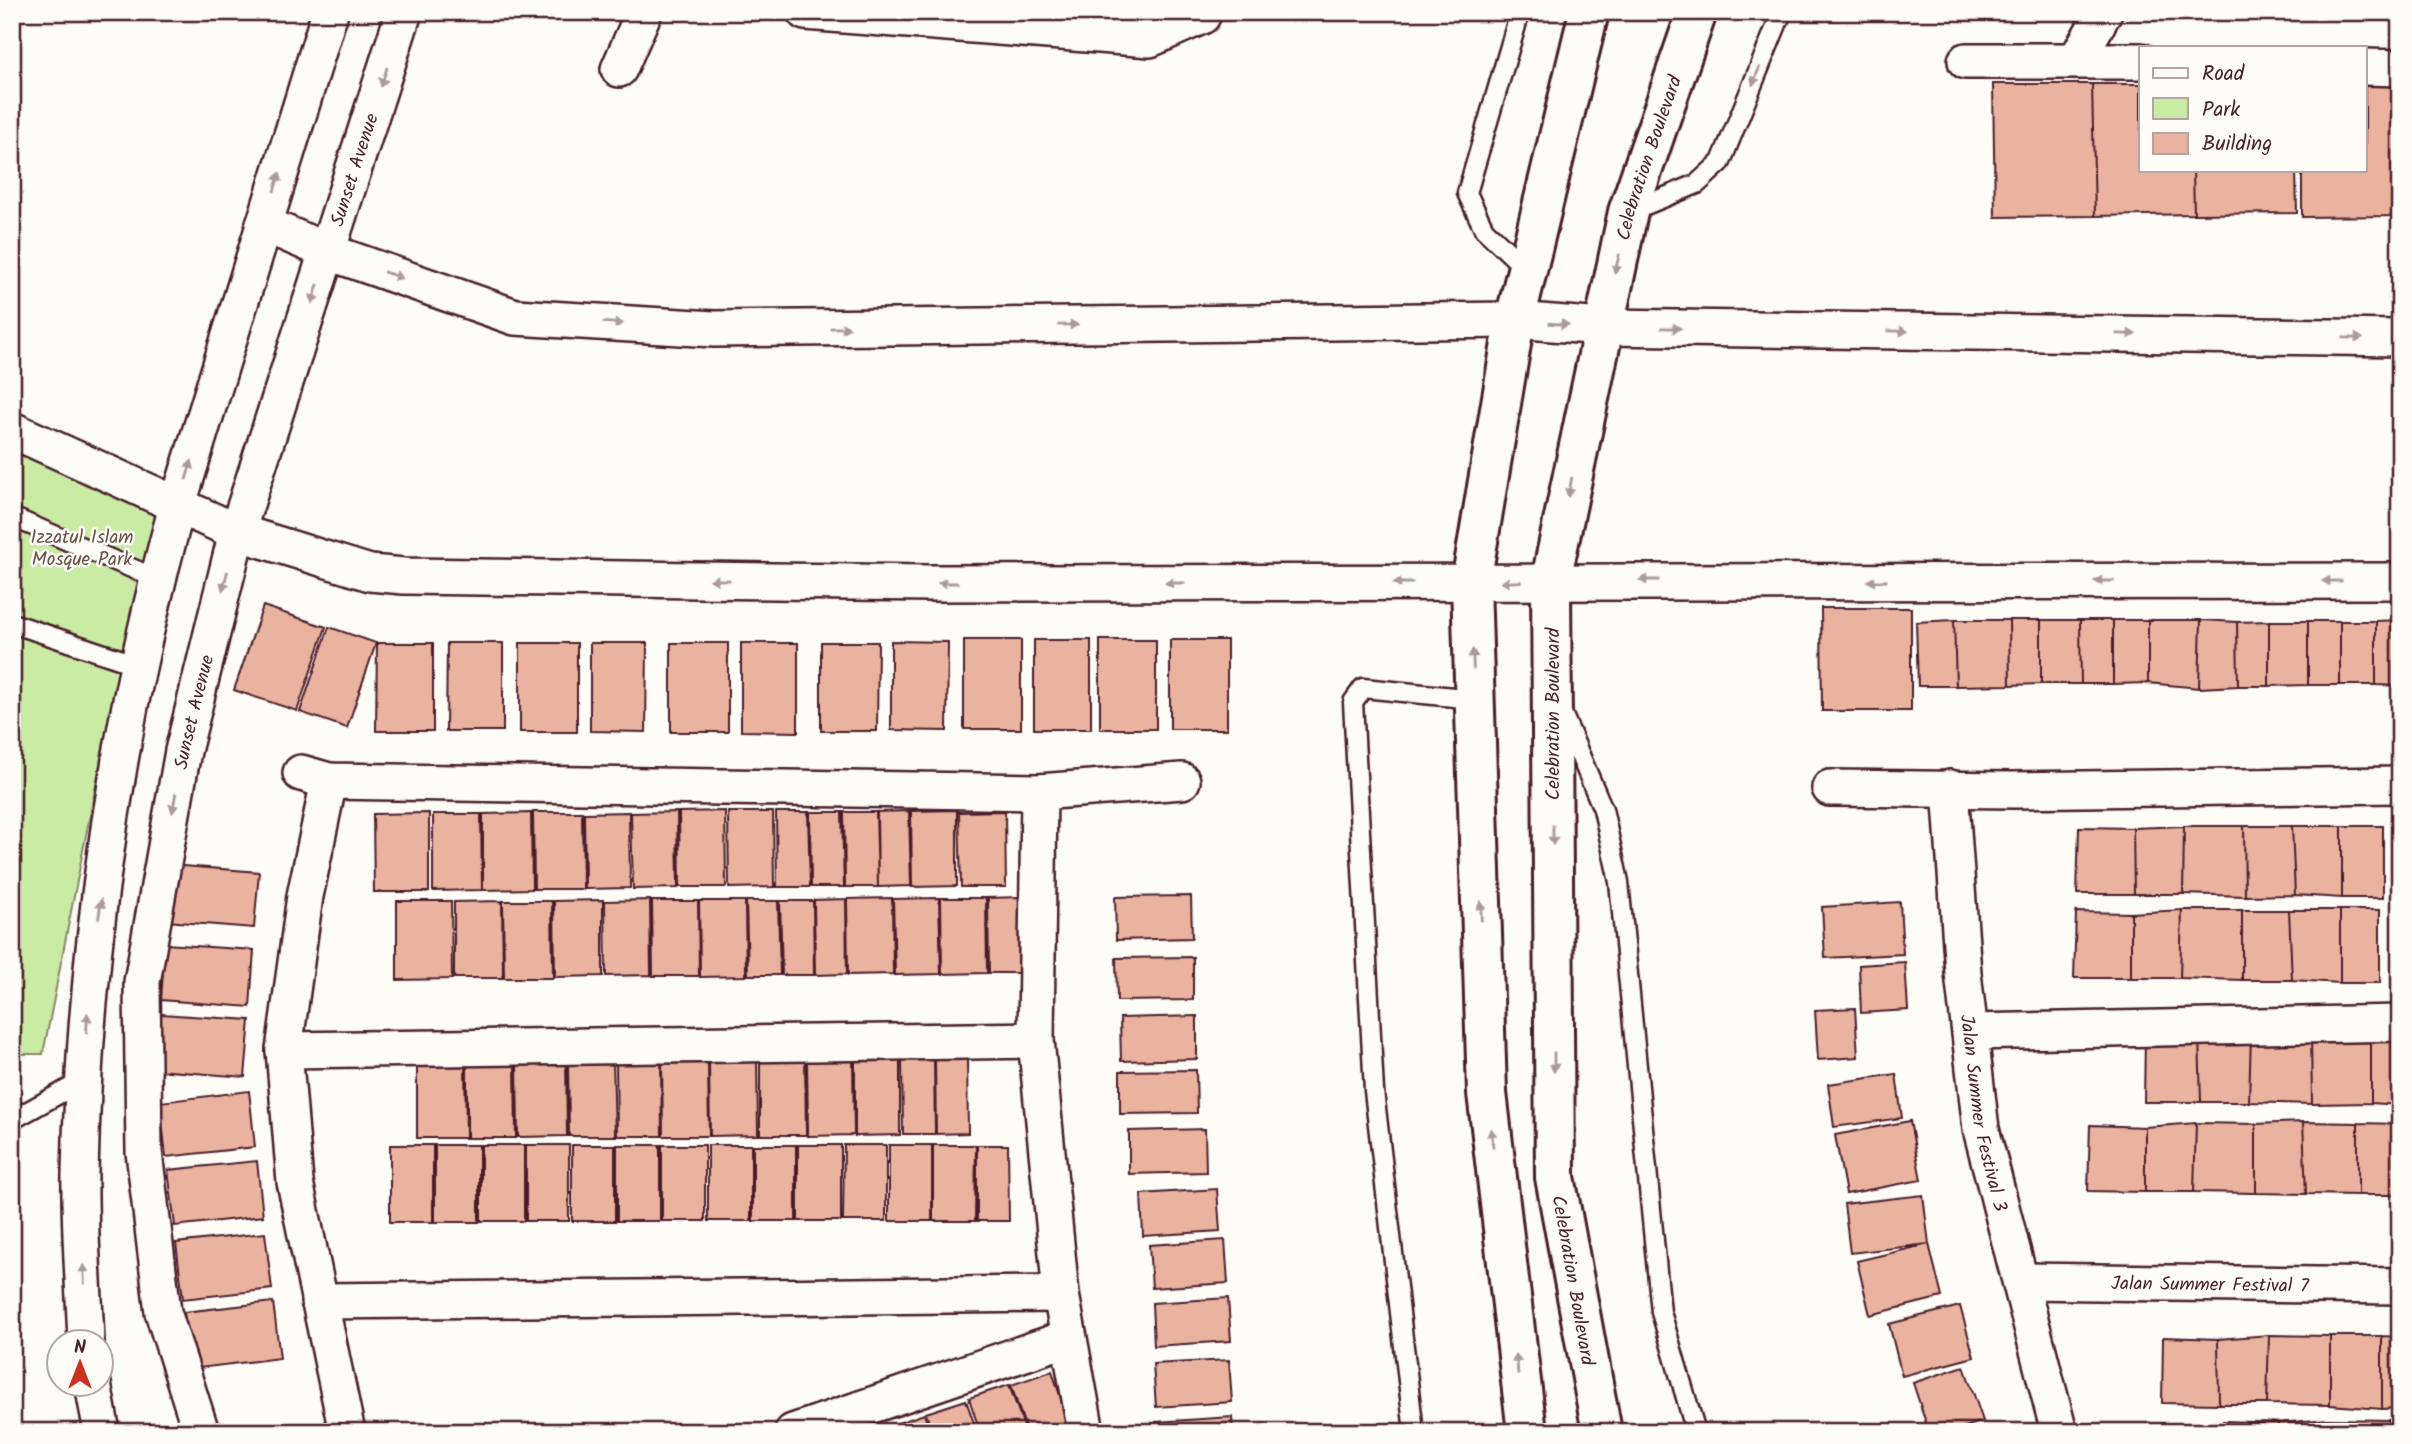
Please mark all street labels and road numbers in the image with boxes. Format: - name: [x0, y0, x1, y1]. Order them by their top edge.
- street label: Celebration Boulevard: [1609, 71, 1691, 243]
- street label: Sunset Avenue: [323, 109, 388, 230]
- street label: Celebration Boulevard: [1539, 627, 1569, 800]
- street label: Sunset Avenue: [167, 651, 223, 772]
- street label: Jalan Summer Festival 3: [1951, 1013, 2015, 1215]
- street label: Celebration Boulevard: [1542, 1193, 1602, 1368]
- street label: Jalan Summer Festival 7: [2111, 1269, 2310, 1302]

